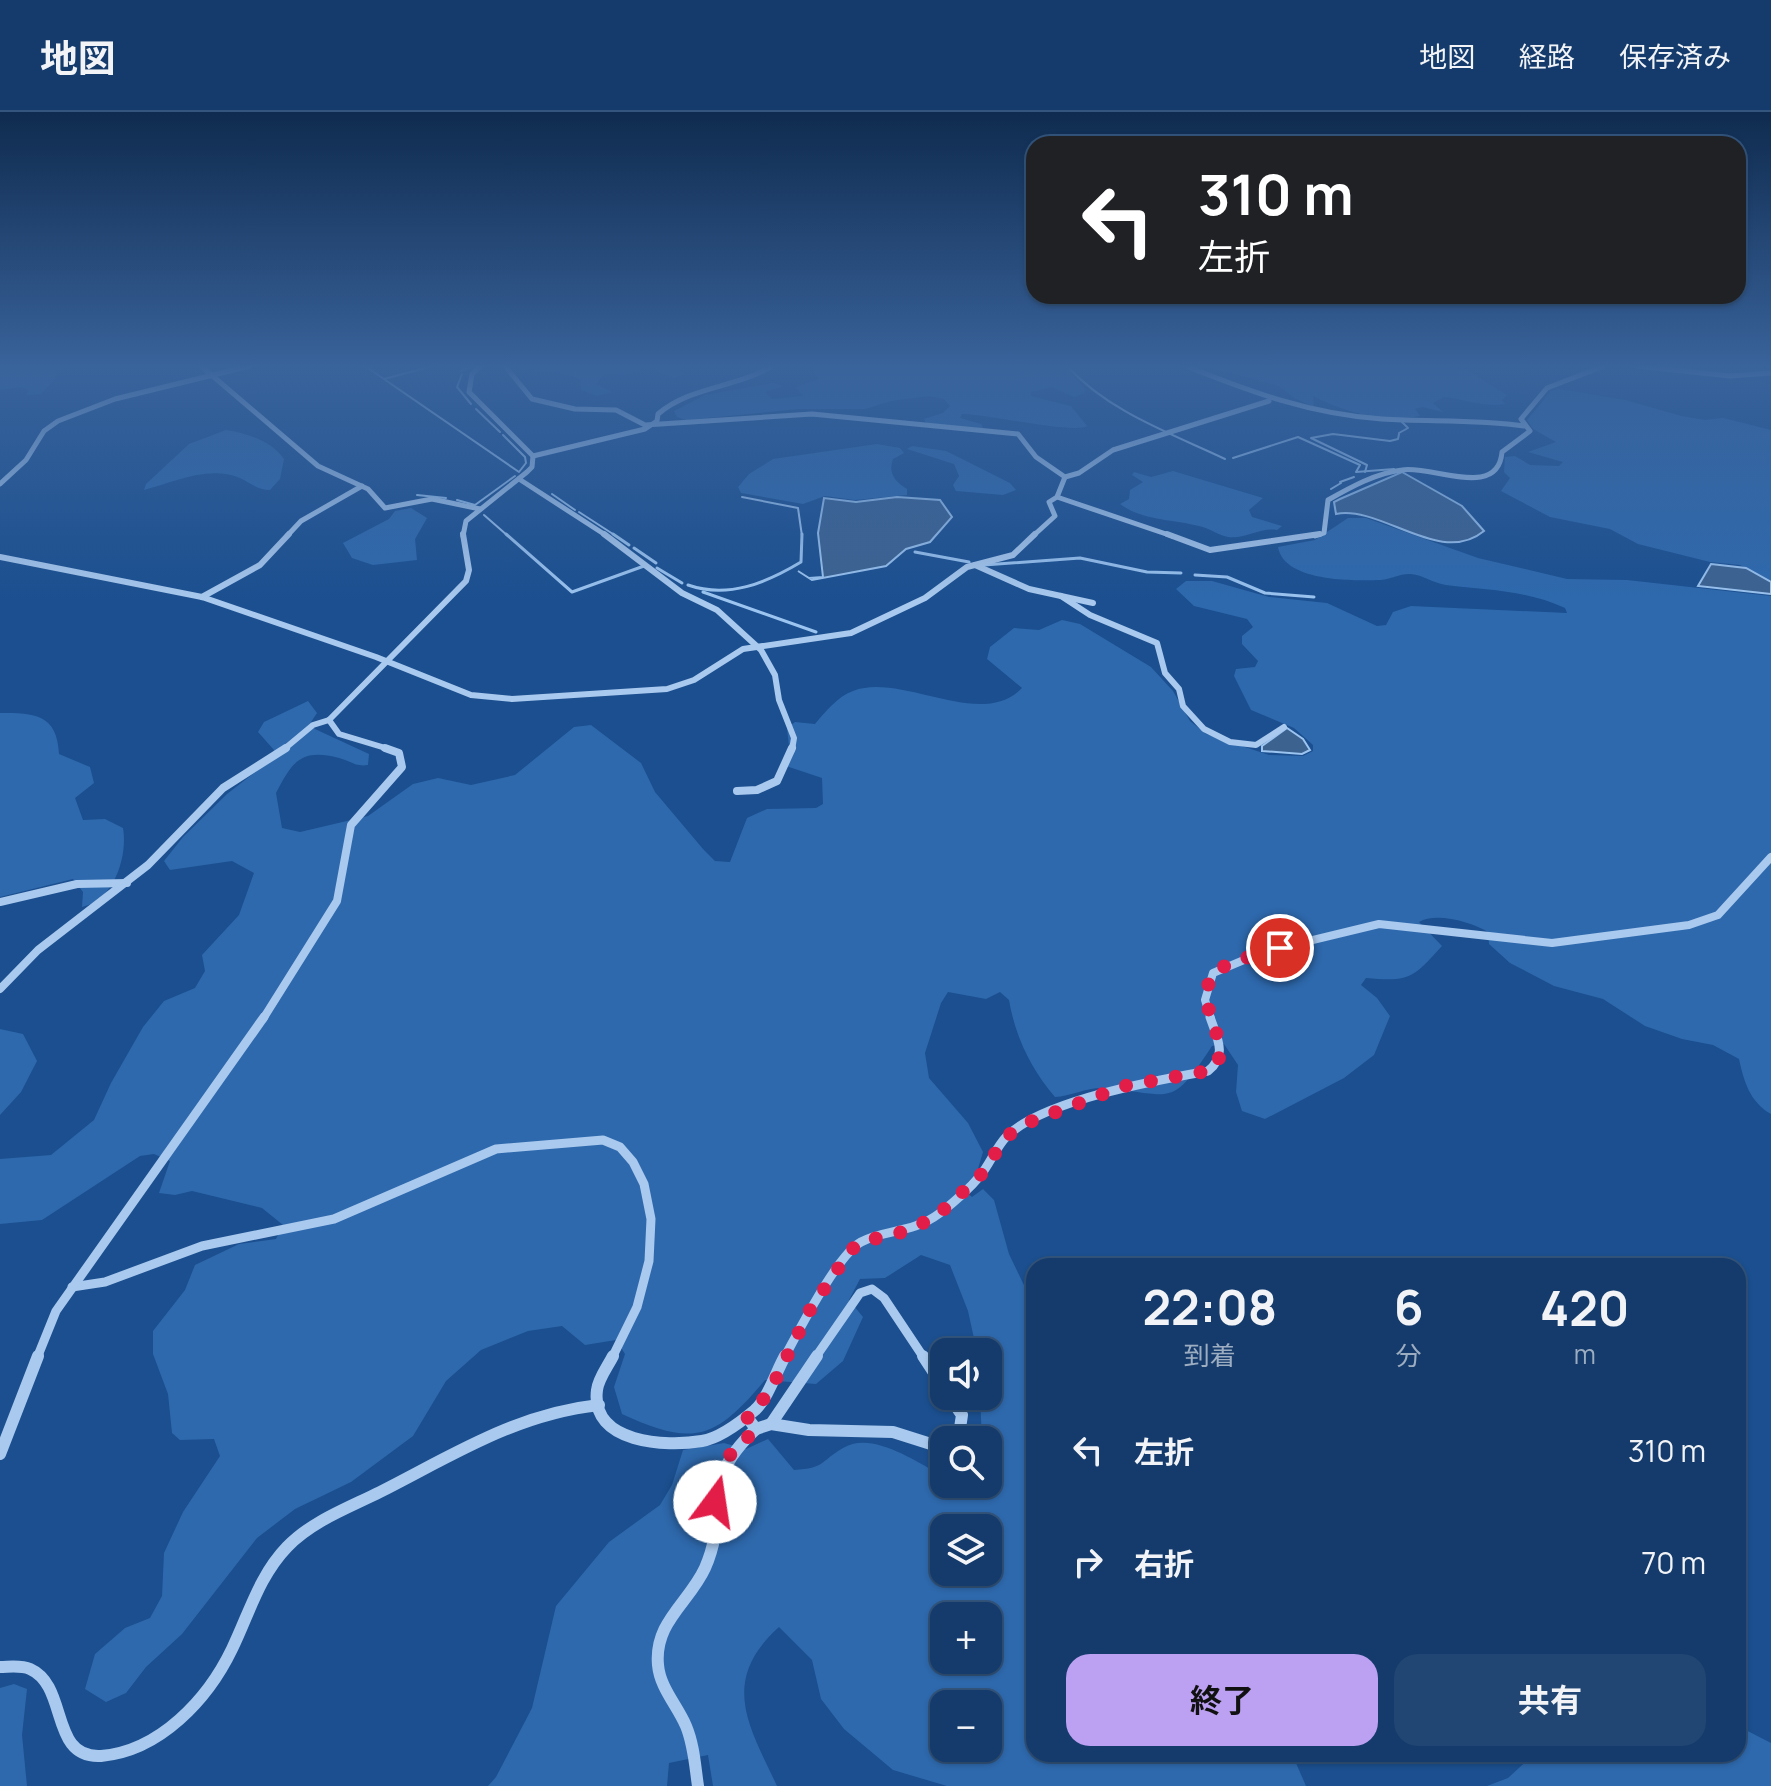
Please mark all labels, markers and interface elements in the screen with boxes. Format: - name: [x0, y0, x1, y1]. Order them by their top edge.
- text: 地図: [40, 31, 116, 83]
- text: 地図: [1419, 37, 1475, 75]
- text: 経路: [1519, 37, 1575, 75]
- text: 保存済み: [1619, 37, 1731, 75]
- text: 310 m: [1198, 155, 1354, 232]
- icon: left: [1066, 168, 1170, 272]
- text: 左折: [1198, 232, 1270, 281]
- pin: [1246, 914, 1314, 982]
- icon: arrive: [1258, 926, 1302, 970]
- text: 22:08: [1143, 1274, 1277, 1339]
- text: 6: [1394, 1274, 1424, 1339]
- text: 420: [1540, 1275, 1629, 1340]
- text: m: [1574, 1336, 1596, 1372]
- text: 到着: [1184, 1337, 1236, 1373]
- text: 分: [1396, 1337, 1422, 1373]
- map controls: [930, 1338, 1002, 1762]
- button: sound: [930, 1338, 1002, 1410]
- button: search: [930, 1426, 1002, 1498]
- icon: left: [1066, 1428, 1110, 1472]
- text: 310 m: [1628, 1430, 1706, 1471]
- text: 左折: [1134, 1431, 1194, 1472]
- position arrow: [673, 1460, 757, 1544]
- button: layers: [930, 1514, 1002, 1586]
- icon: right: [1066, 1540, 1110, 1584]
- text: 70 m: [1641, 1542, 1706, 1583]
- text: 右折: [1134, 1543, 1194, 1584]
- button: +: [930, 1602, 1002, 1674]
- button: 終了: [1066, 1654, 1378, 1746]
- button: 共有: [1394, 1654, 1706, 1746]
- button: −: [930, 1690, 1002, 1762]

